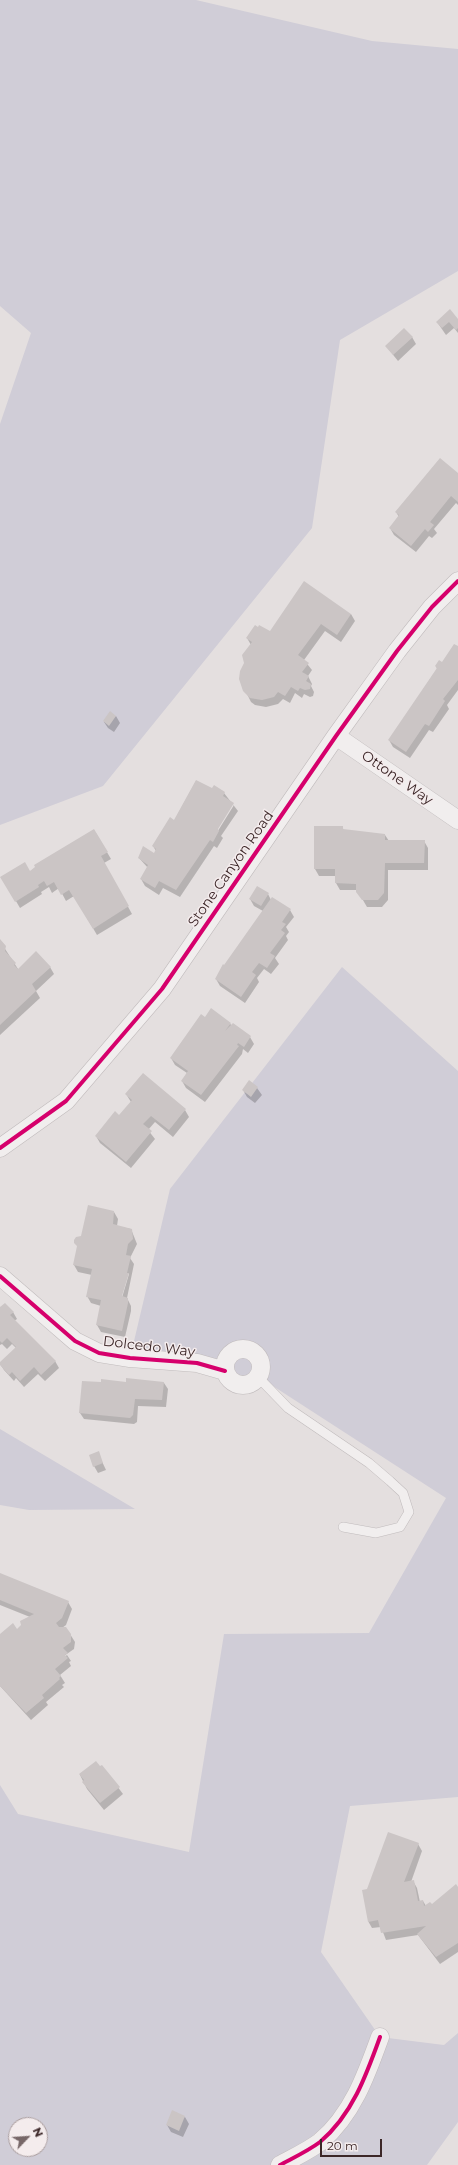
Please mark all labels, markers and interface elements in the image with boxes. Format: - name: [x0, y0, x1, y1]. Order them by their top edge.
- street label: Ottone Way: [358, 747, 436, 809]
- street label: Stone Canyon Road: [185, 808, 277, 930]
- street label: Dolcedo Way: [102, 1333, 196, 1361]
- north arrow: [8, 2117, 48, 2157]
- text: N: [30, 2125, 46, 2139]
- scale bar: [322, 2131, 384, 2157]
- text: 20 m: [327, 2138, 358, 2153]

